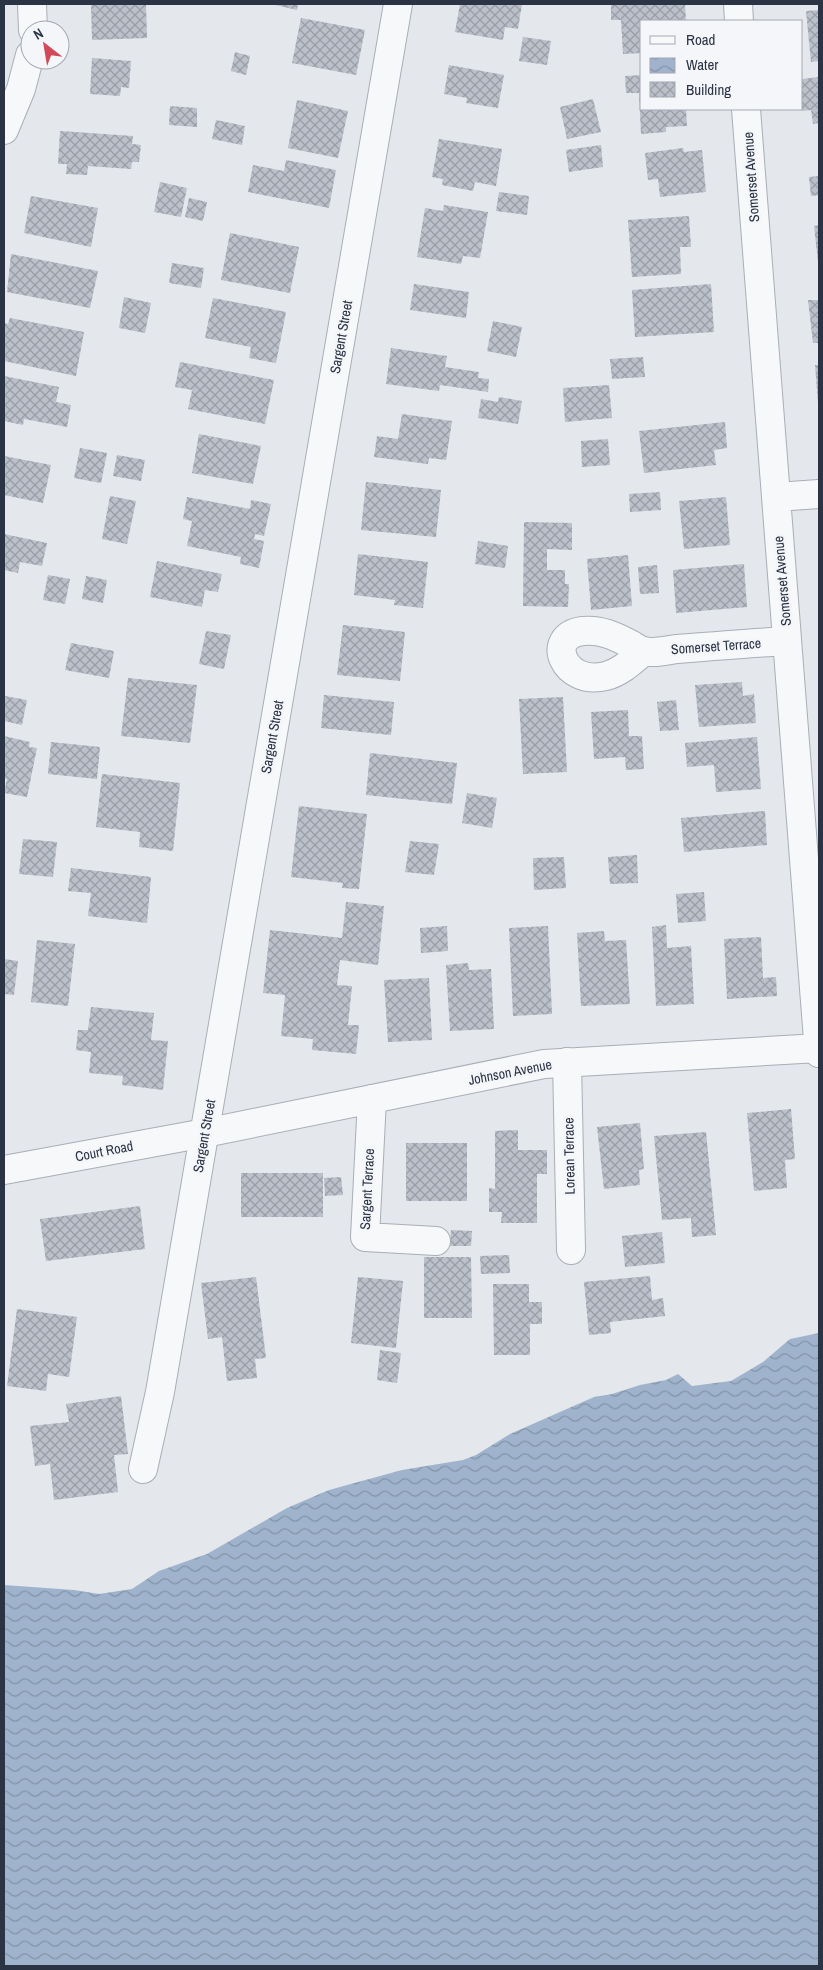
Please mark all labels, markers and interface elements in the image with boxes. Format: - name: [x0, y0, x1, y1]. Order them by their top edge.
- north arrow: [20, 20, 70, 70]
- legend: [640, 20, 803, 110]
- text: N: [30, 24, 46, 44]
- text: Road: [686, 29, 715, 50]
- text: Water: [686, 54, 718, 75]
- text: Building: [686, 79, 731, 100]
- street label: Somerset Avenue: [739, 131, 763, 223]
- street label: Sargent Street: [326, 299, 356, 375]
- street label: Somerset Avenue: [769, 535, 795, 627]
- street label: Somerset Terrace: [670, 634, 762, 658]
- street label: Sargent Street: [257, 699, 287, 775]
- street label: Johnson Avenue: [467, 1055, 553, 1089]
- street label: Sargent Street: [189, 1098, 219, 1174]
- street label: Lorean Terrace: [559, 1117, 579, 1195]
- street label: Court Road: [73, 1137, 135, 1165]
- street label: Sargent Terrace: [356, 1148, 378, 1230]

